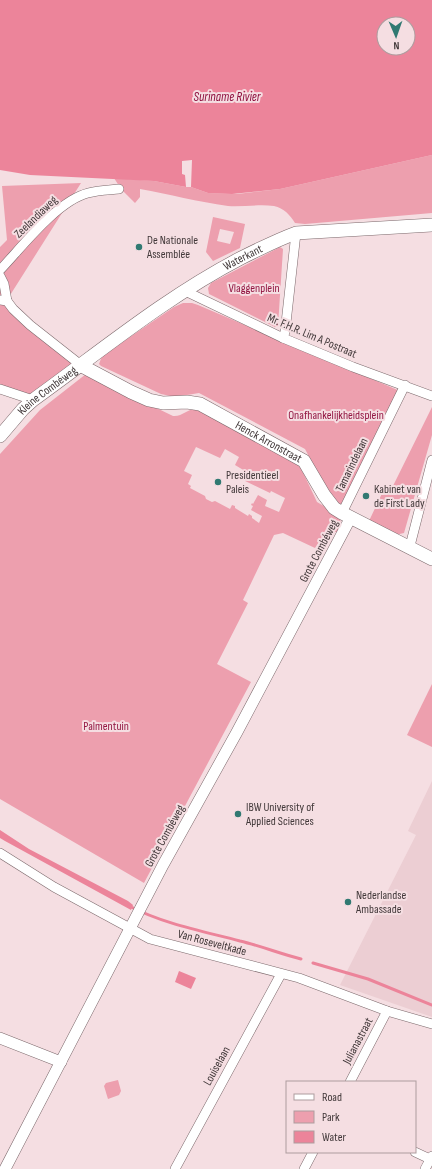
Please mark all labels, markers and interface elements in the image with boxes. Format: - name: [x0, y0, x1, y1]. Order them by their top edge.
- north arrow: [376, 16, 416, 56]
- text: N: [393, 39, 399, 52]
- water label: Suriname Rivier: [193, 89, 262, 105]
- street label: Zeelandiaweg: [11, 193, 61, 241]
- place label: De Nationale Assemblée: [146, 233, 198, 262]
- street label: Waterkant: [221, 241, 265, 274]
- marker: De Nationale Assemblée: [134, 242, 144, 252]
- park label: Vlaggenplein: [228, 281, 280, 296]
- street label: Mr. F.H.R. Lim A Postraat: [265, 310, 359, 362]
- street label: Kleine Combéweg: [14, 363, 80, 418]
- park label: Onafhankelijkheidsplein: [288, 408, 384, 423]
- street label: Henck Arronstraat: [233, 417, 305, 466]
- street label: Tamarindelaan: [332, 436, 372, 494]
- place label: Presidentieel Paleis: [226, 468, 279, 497]
- marker: Presidentieel Paleis: [213, 477, 223, 487]
- place label: Kabinet van de First Lady: [374, 482, 425, 511]
- marker: Kabinet van de First Lady: [361, 491, 371, 501]
- street label: Grote Combéweg: [296, 517, 342, 585]
- park label: Palmentuin: [83, 719, 129, 734]
- place label: IBW University of Applied Sciences: [245, 800, 315, 829]
- street label: Grote Combéweg: [142, 802, 188, 870]
- marker: IBW University of Applied Sciences: [233, 809, 243, 819]
- place label: Nederlandse Ambassade: [355, 888, 407, 917]
- marker: Nederlandse Ambassade: [343, 897, 353, 907]
- street label: Van Roseveltkade: [176, 927, 248, 959]
- street label: Julianastraat: [339, 1015, 377, 1068]
- street label: Louiselaan: [200, 1044, 234, 1088]
- legend: [286, 1081, 416, 1153]
- text: Road: [322, 1090, 342, 1105]
- text: Park: [322, 1110, 340, 1125]
- text: Water: [322, 1130, 346, 1145]

